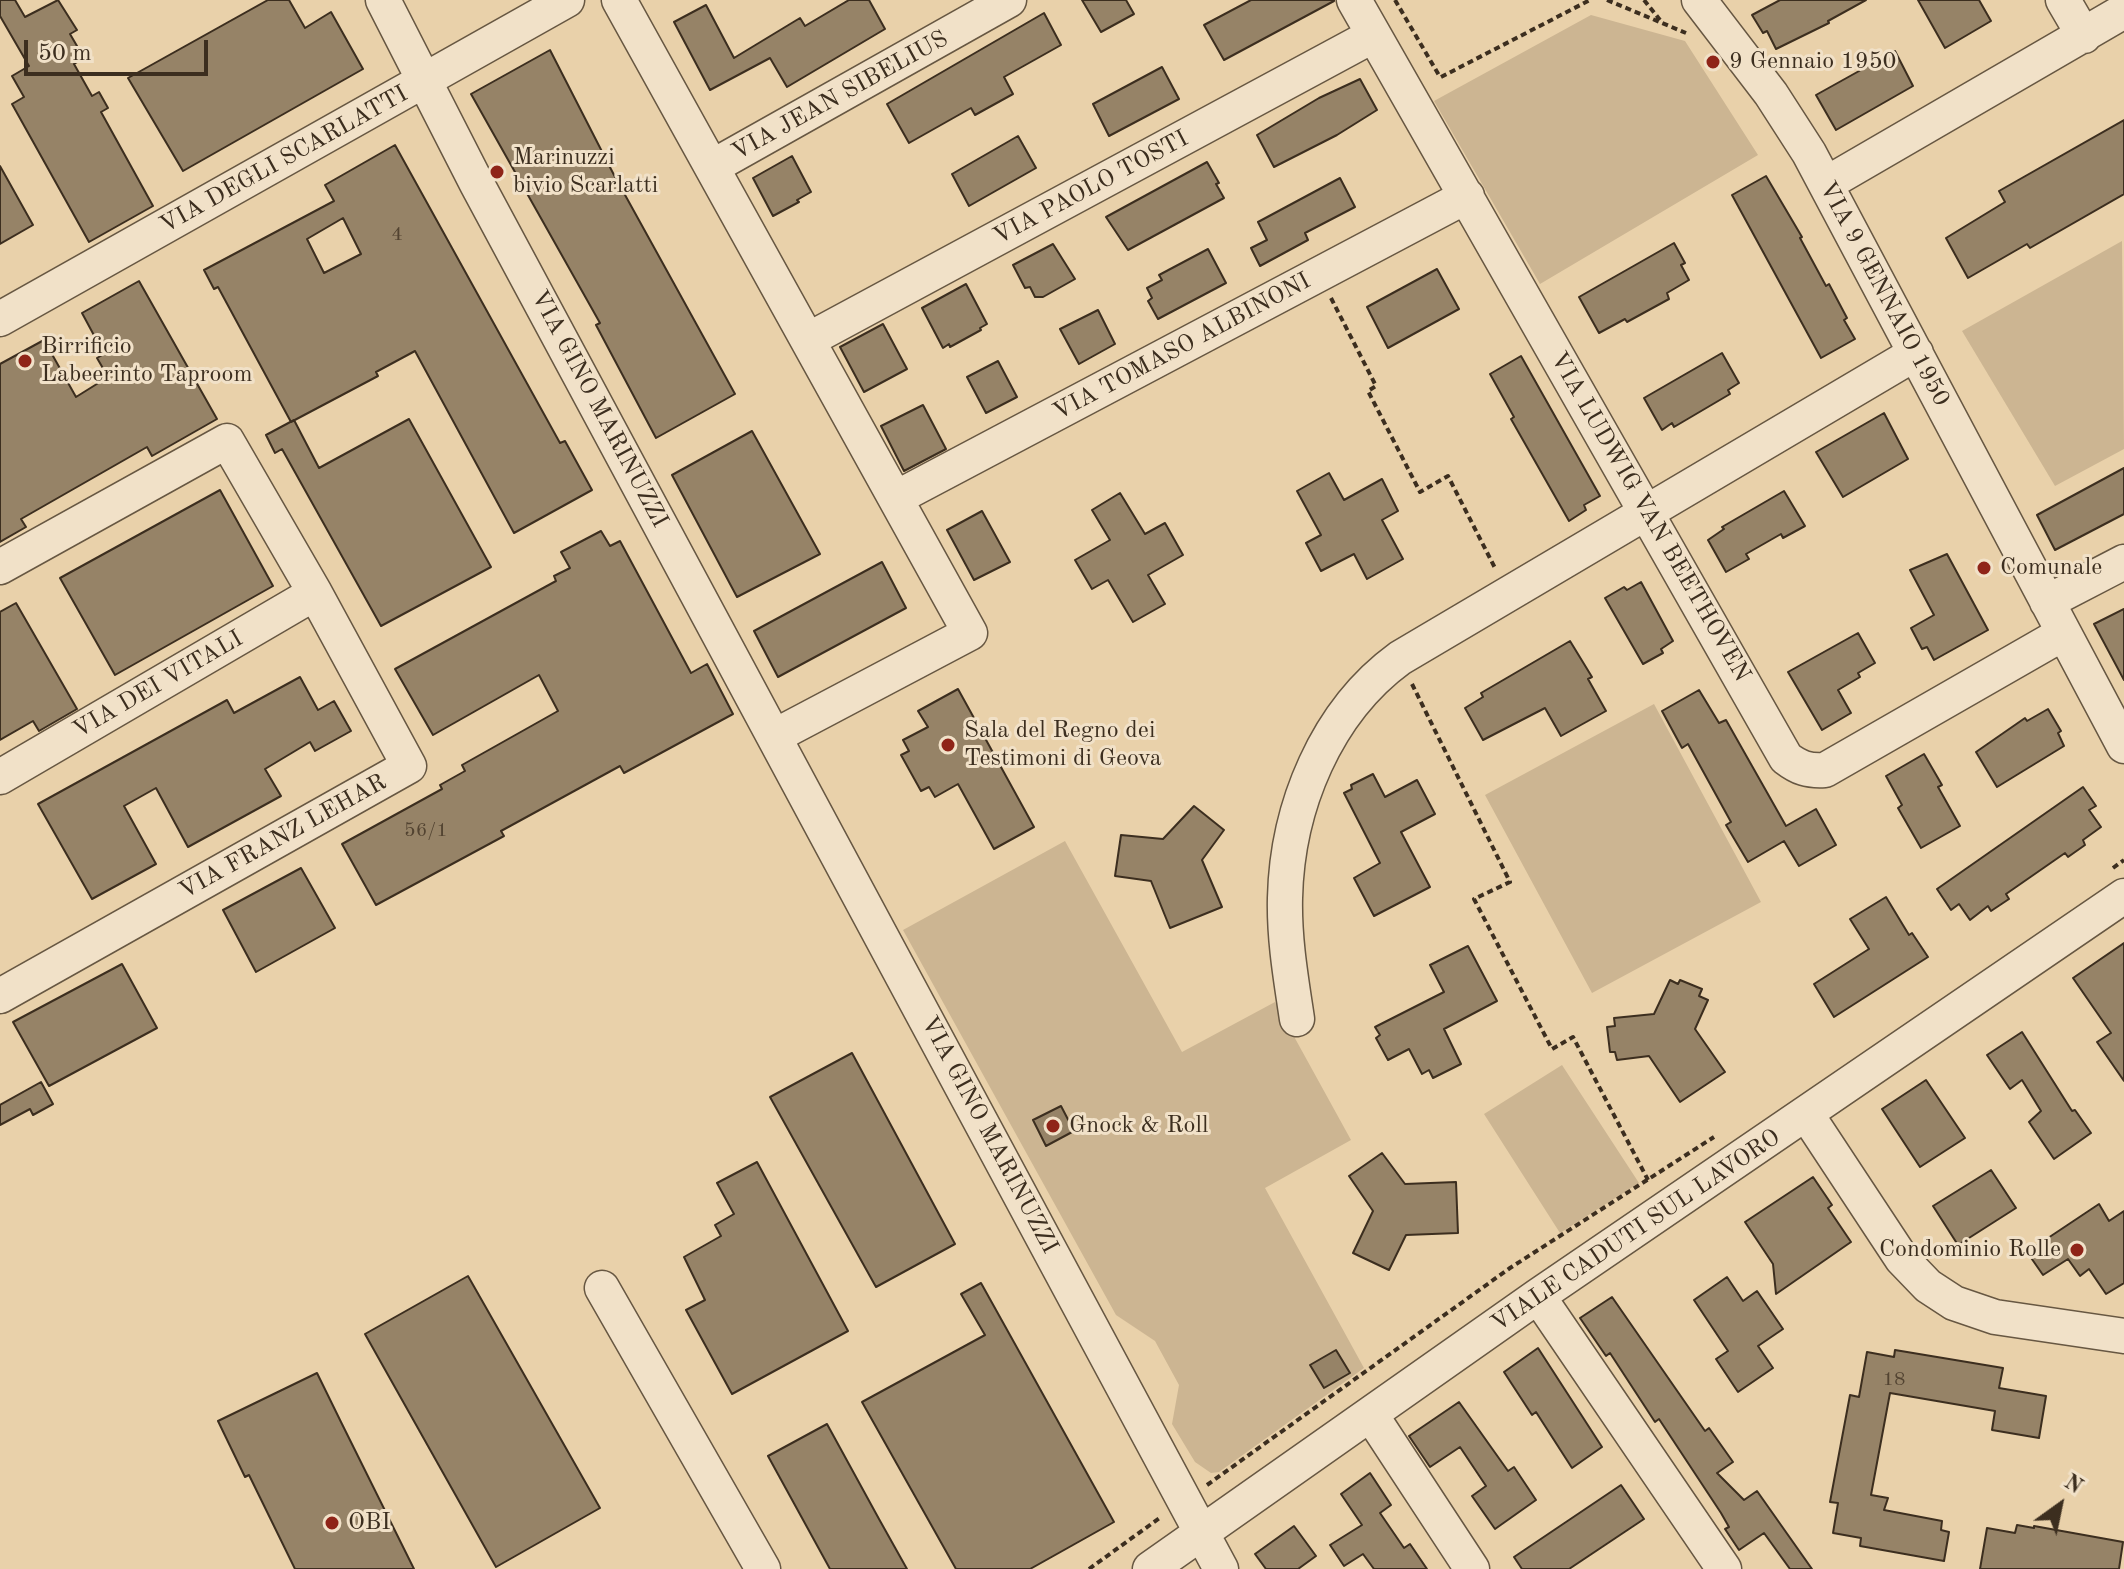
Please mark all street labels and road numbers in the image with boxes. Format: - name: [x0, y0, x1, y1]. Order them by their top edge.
- street label: VIA JEAN SIBELIUS: [727, 25, 953, 167]
- street label: VIA DEGLI SCARLATTI: [155, 80, 413, 240]
- street label: VIA PAOLO TOSTI: [989, 124, 1193, 252]
- street label: VIA 9 GENNAIO 1950: [1812, 177, 1956, 411]
- street label: VIA TOMASO ALBINONI: [1048, 267, 1316, 427]
- street label: VIA GINO MARINUZZI: [524, 285, 674, 533]
- street label: VIA LUDWIG VAN BEETHOVEN: [1544, 347, 1756, 687]
- street label: VIA DEI VITALI: [68, 625, 248, 745]
- street label: VIA FRANZ LEHAR: [174, 768, 392, 906]
- street label: VIA GINO MARINUZZI: [914, 1011, 1064, 1259]
- street label: VIALE CADUTI SUL LAVORO: [1486, 1123, 1786, 1339]

